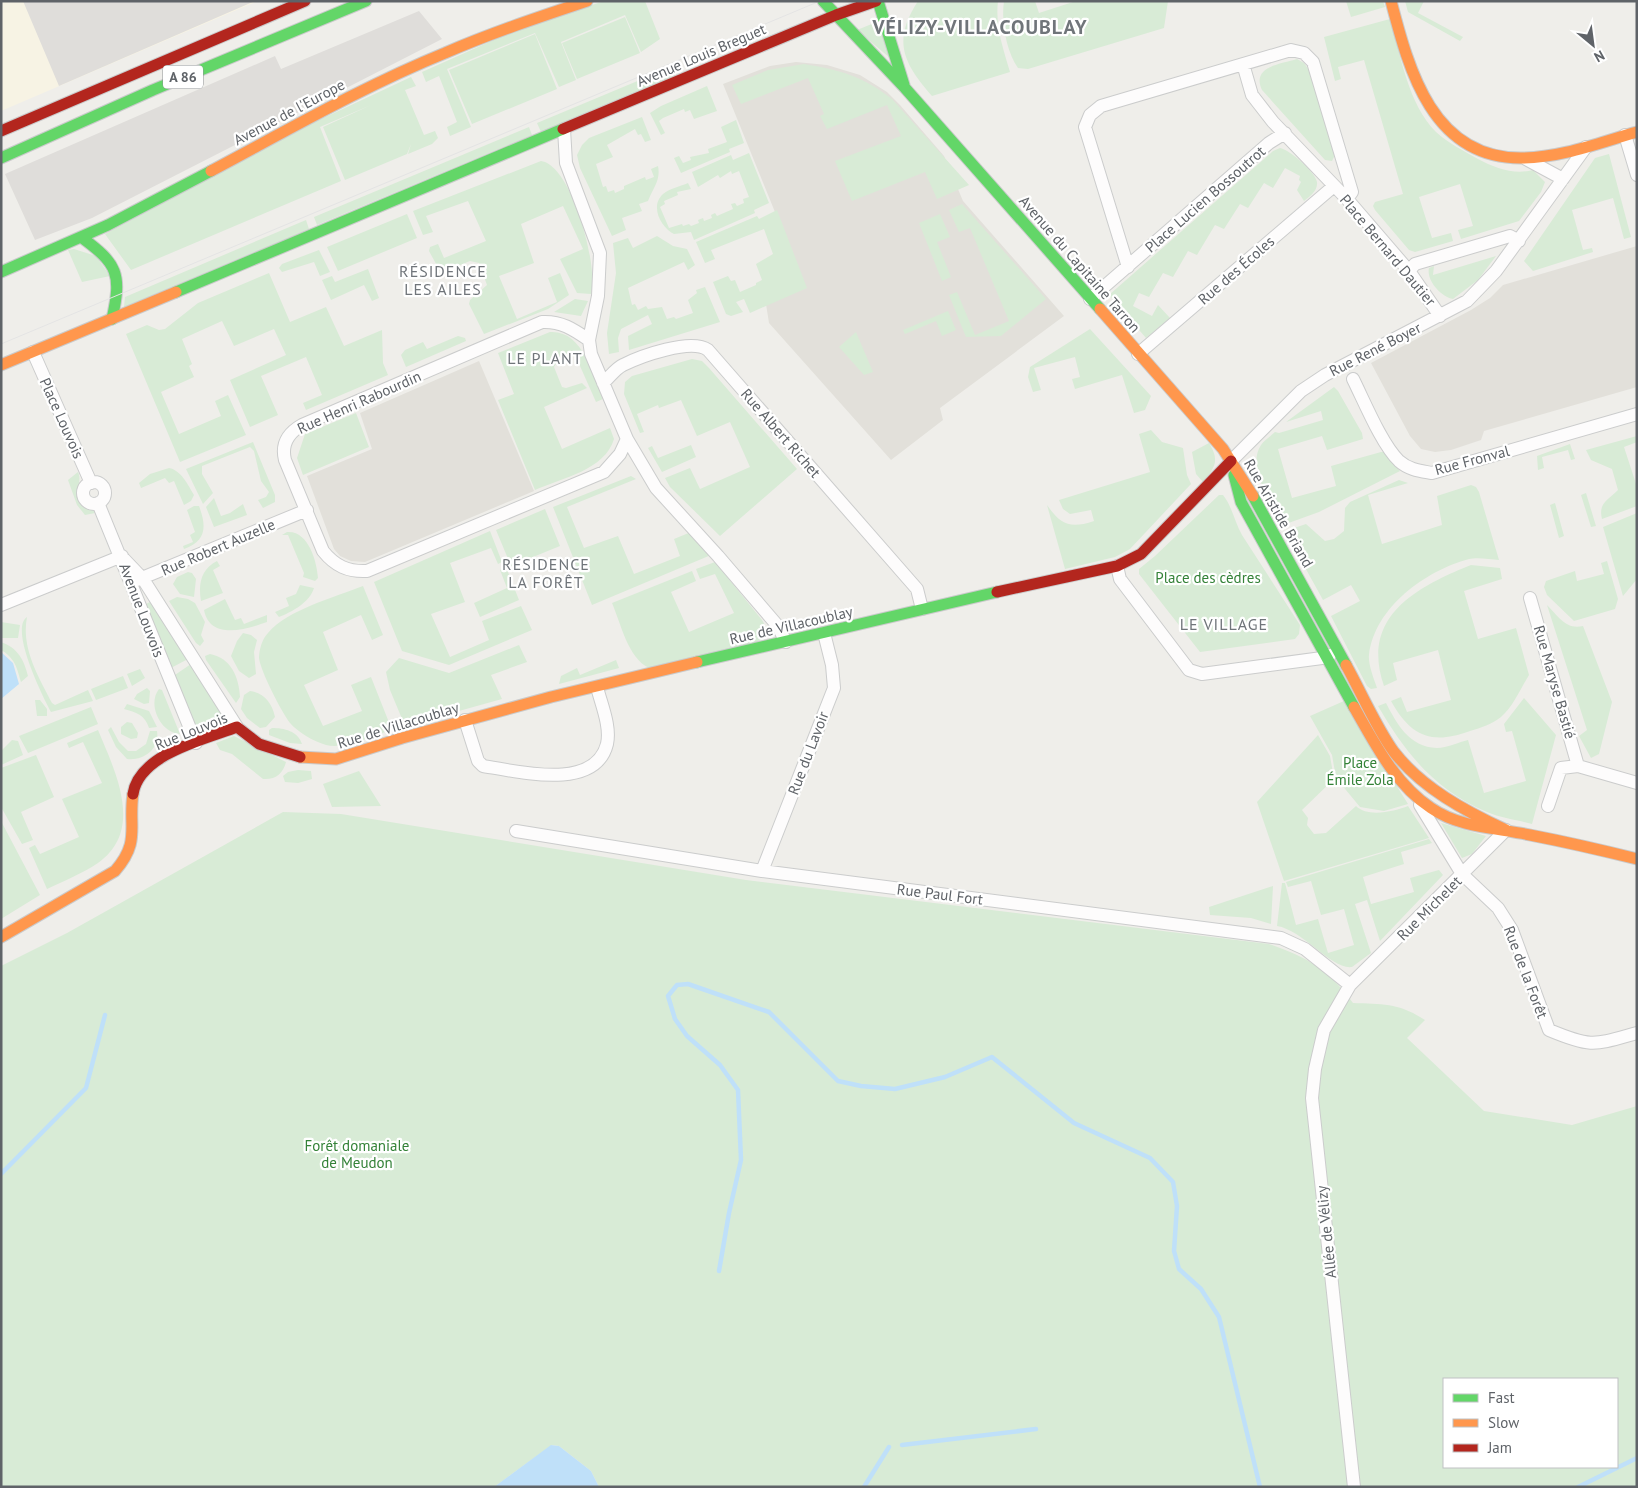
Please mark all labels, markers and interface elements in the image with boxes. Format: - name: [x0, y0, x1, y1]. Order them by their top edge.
- district label: VÉLIZY-VILLACOUBLAY: [871, 14, 1088, 40]
- street label: Avenue Louis Breguet: [634, 19, 768, 91]
- north arrow: [1568, 20, 1618, 70]
- text: N: [1591, 46, 1608, 66]
- road number: A 86: [163, 66, 203, 88]
- street label: Avenue de l'Europe: [230, 75, 348, 149]
- street label: Place Lucien Bossoutrot: [1141, 142, 1269, 256]
- street label: Place Bernard Dautier: [1336, 190, 1440, 310]
- street label: Avenue du Capitaine Tarron: [1015, 192, 1145, 336]
- street label: Rue des Écoles: [1194, 232, 1278, 308]
- district label: RÉSIDENCE LES AILES: [399, 261, 487, 299]
- street label: Rue René Boyer: [1326, 318, 1424, 380]
- district label: LE PLANT: [507, 348, 583, 368]
- street label: Rue Henri Rabourdin: [294, 366, 424, 438]
- street label: Place Louvois: [36, 375, 88, 461]
- street label: Rue Albert Richet: [737, 384, 825, 482]
- street label: Rue Fronval: [1433, 441, 1512, 479]
- street label: Rue Aristide Briand: [1240, 455, 1318, 571]
- street label: Rue Robert Auzelle: [158, 514, 278, 580]
- district label: RÉSIDENCE LA FORÊT: [502, 554, 590, 592]
- street label: Avenue Louvois: [115, 560, 169, 660]
- park label: Place des cèdres: [1155, 568, 1261, 587]
- street label: Rue de Villacoublay: [728, 602, 854, 648]
- district label: LE VILLAGE: [1180, 614, 1268, 634]
- street label: Rue Maryse Bastié: [1530, 623, 1580, 741]
- street label: Rue de Villacoublay: [335, 698, 461, 752]
- street label: Rue Louvois: [152, 708, 230, 754]
- street label: Rue du Lavoir: [783, 709, 833, 797]
- park label: Place Émile Zola: [1326, 753, 1394, 789]
- street label: Rue Michelet: [1393, 872, 1465, 944]
- street label: Rue Paul Fort: [896, 879, 984, 909]
- street label: Rue de la Forêt: [1500, 923, 1552, 1021]
- park label: Forêt domaniale de Meudon: [304, 1136, 410, 1172]
- street label: Allée de Vélizy: [1312, 1185, 1340, 1279]
- legend: [1443, 1378, 1618, 1468]
- text: Fast: [1488, 1388, 1515, 1407]
- text: Slow: [1488, 1413, 1519, 1432]
- text: Jam: [1487, 1438, 1512, 1457]

